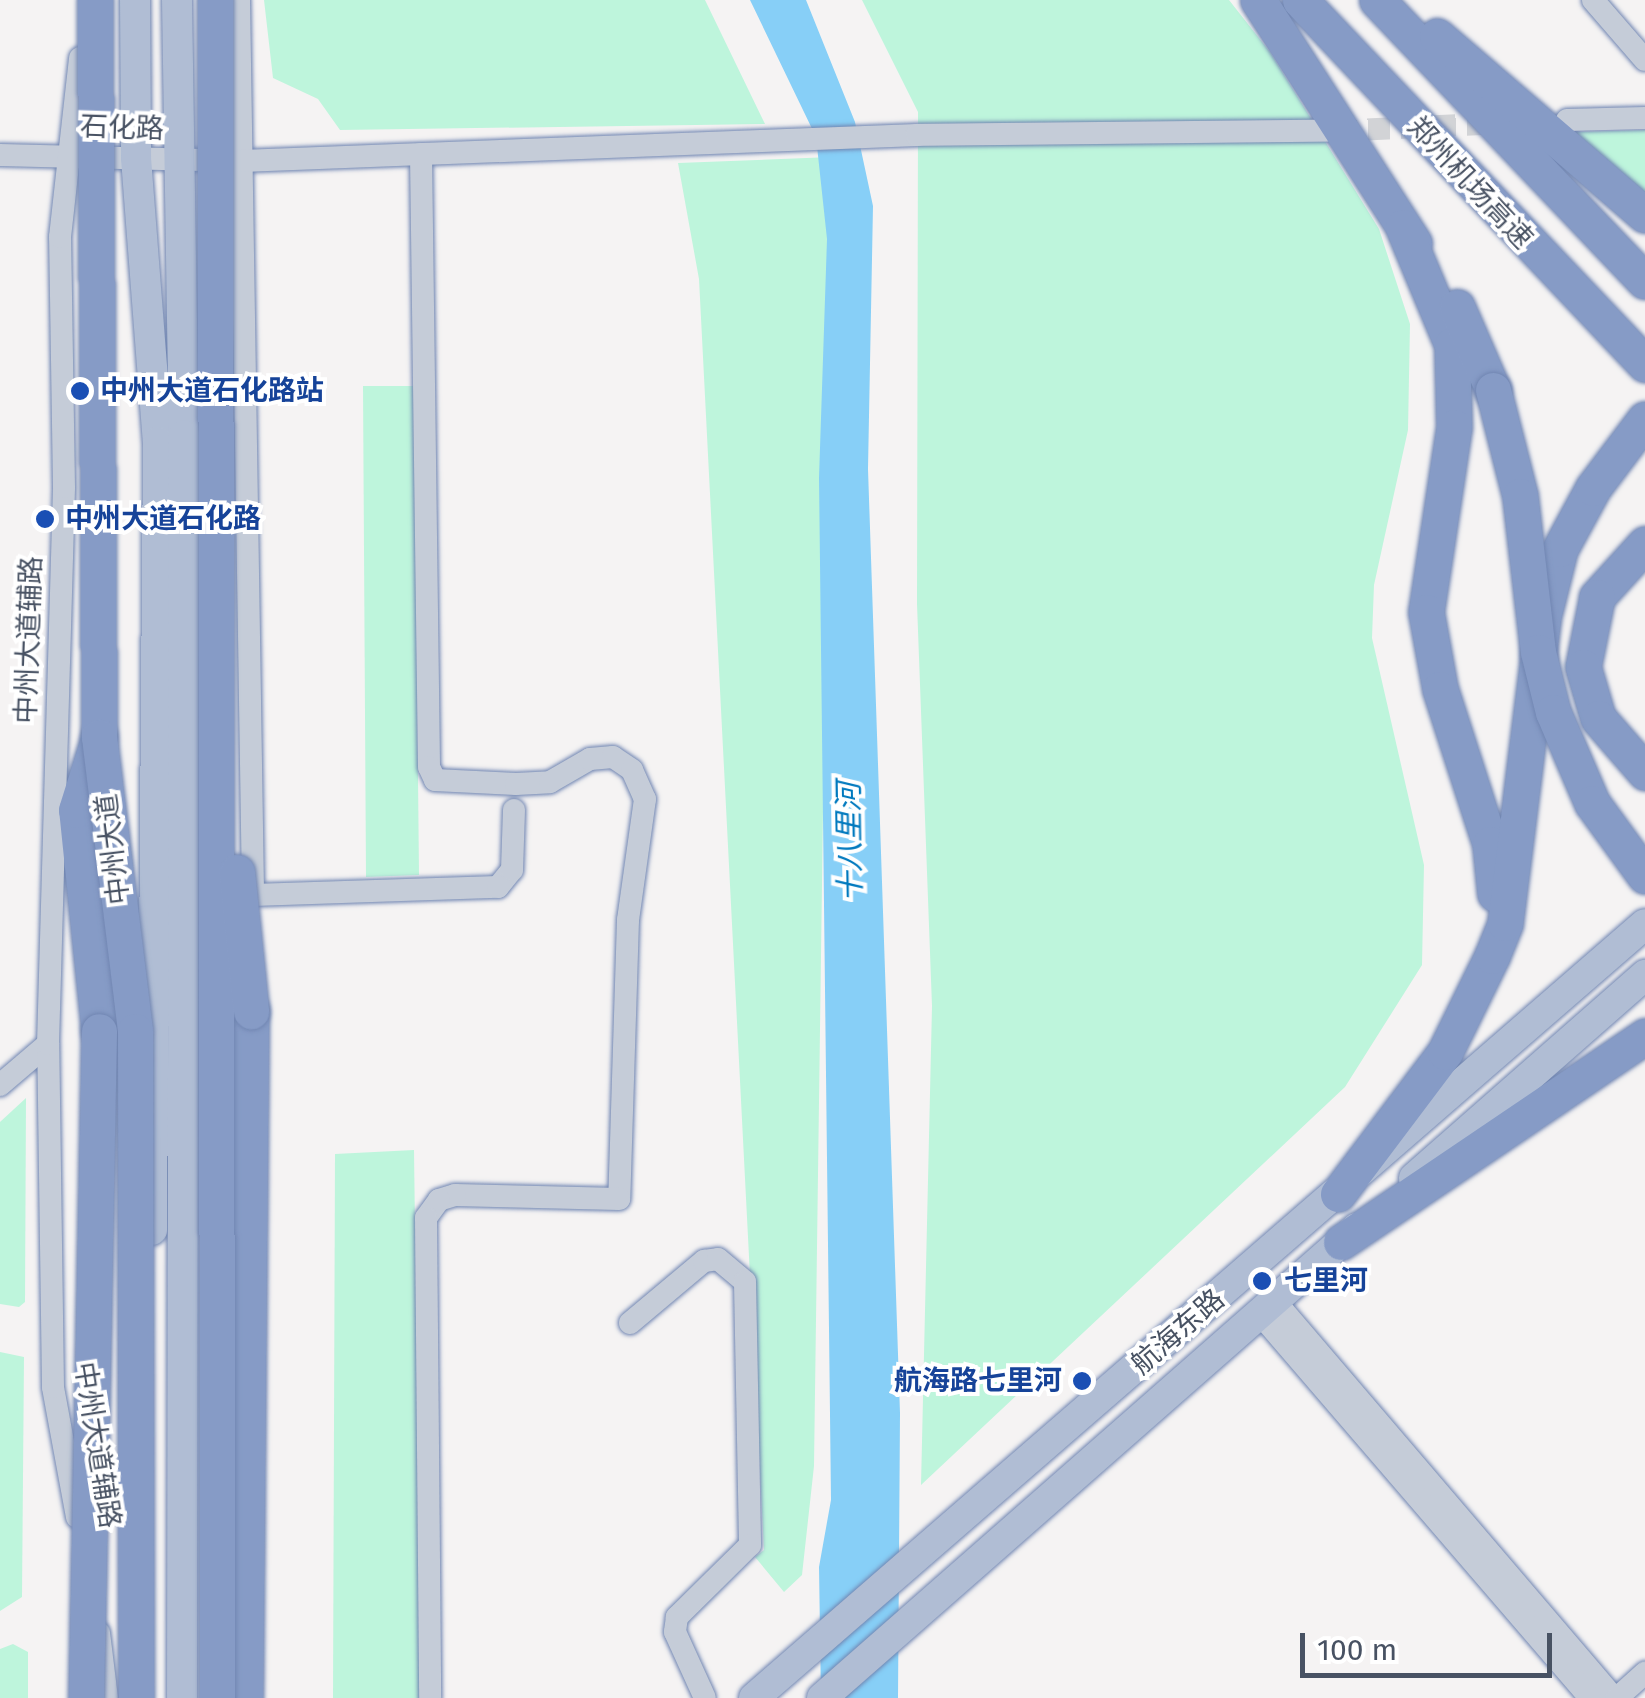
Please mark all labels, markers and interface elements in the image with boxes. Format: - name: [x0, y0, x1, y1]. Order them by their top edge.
- street label: 石化路: [79, 110, 165, 146]
- street label: 郑州机场高速: [1400, 110, 1540, 256]
- place label: 中州大道石化路站: [100, 374, 324, 408]
- marker: 中州大道石化路站: [69, 380, 91, 402]
- place label: 中州大道石化路: [65, 502, 261, 536]
- marker: 中州大道石化路: [34, 508, 56, 530]
- street label: 中州大道辅路: [9, 555, 49, 725]
- water label: 十八里河: [831, 782, 869, 902]
- street label: 中州大道: [90, 791, 136, 907]
- place label: 七里河: [1284, 1264, 1368, 1298]
- marker: 七里河: [1249, 1268, 1275, 1294]
- street label: 航海东路: [1125, 1283, 1231, 1381]
- street label: 中州大道辅路: [67, 1359, 127, 1531]
- place label: 航海路七里河: [894, 1364, 1062, 1398]
- marker: 航海路七里河: [1071, 1370, 1093, 1392]
- scale bar: [1305, 1613, 1558, 1675]
- text: 100 m: [1317, 1632, 1397, 1668]

